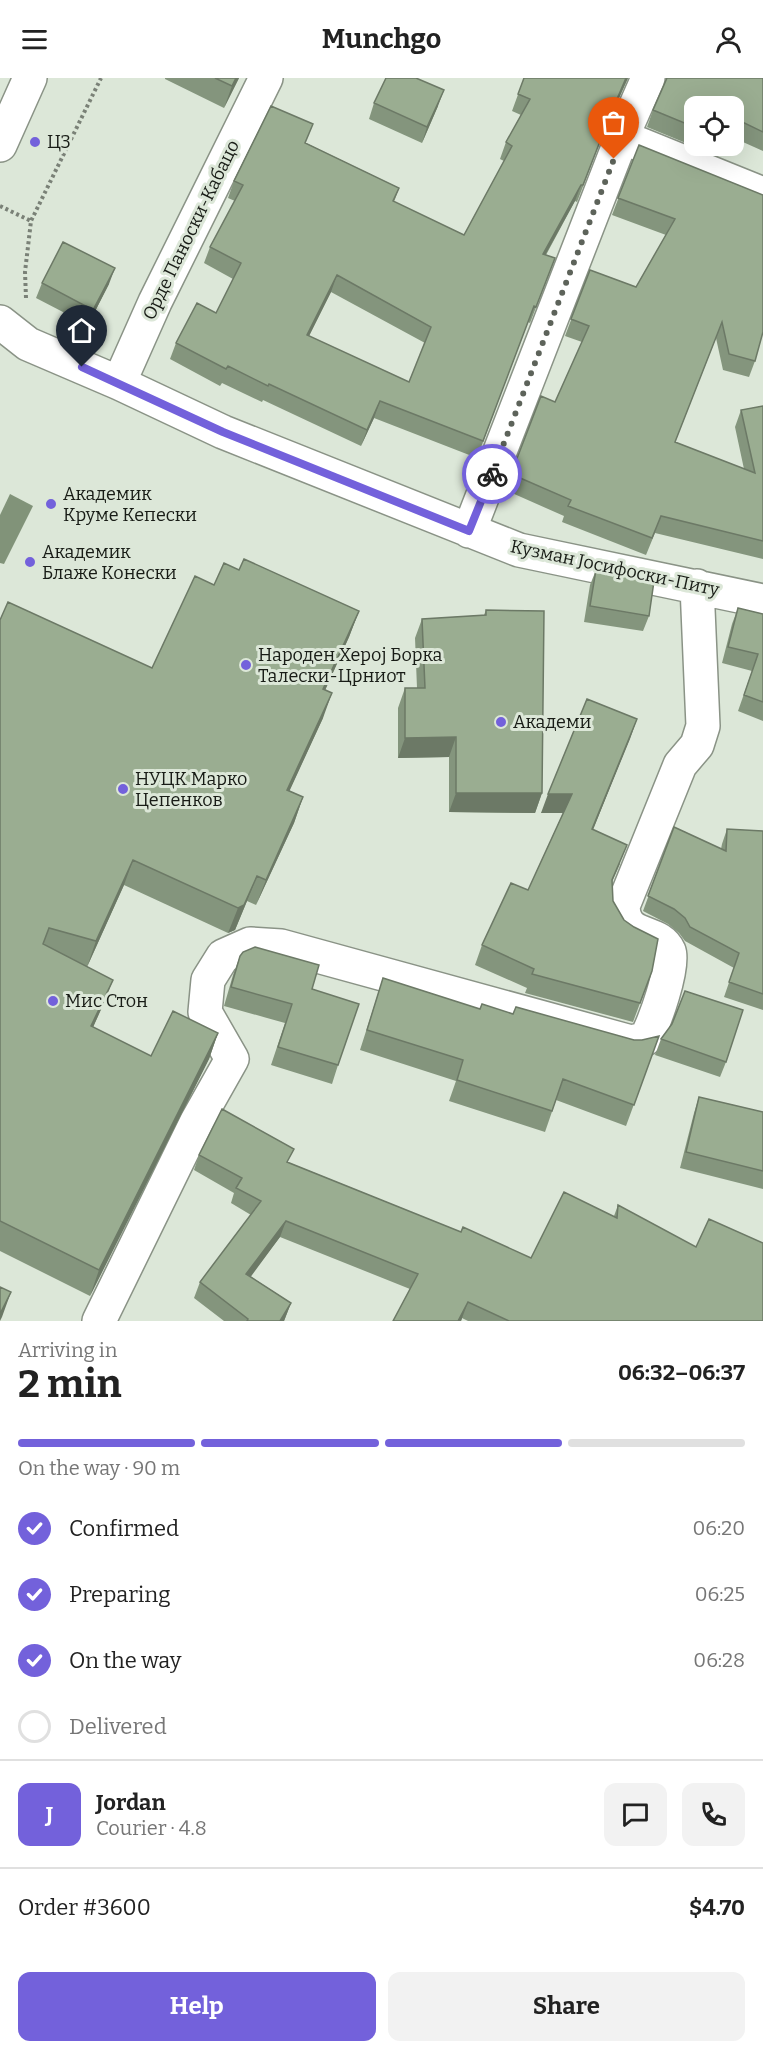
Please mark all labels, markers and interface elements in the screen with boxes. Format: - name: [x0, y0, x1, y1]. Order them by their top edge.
- icon: menu: [18, 23, 51, 56]
- text: Munchgo: [322, 23, 441, 55]
- icon: person: [712, 23, 745, 56]
- map controls: [684, 96, 744, 156]
- button: locate: [684, 96, 744, 156]
- pin: [588, 97, 639, 159]
- icon: bag: [597, 106, 630, 139]
- place label: Ц3: [47, 131, 71, 153]
- marker: Ц3: [28, 135, 42, 149]
- street label: Орде Паноски-Кабацо: [138, 137, 244, 323]
- pin: [56, 305, 107, 367]
- icon: home: [65, 314, 98, 347]
- courier: [462, 444, 522, 504]
- icon: bike: [476, 458, 509, 491]
- place label: Академик Круме Кепески: [63, 483, 197, 526]
- marker: Академик Круме Кепески: [44, 497, 58, 511]
- street label: Кузман Јосифоски-Питу: [509, 535, 722, 601]
- place label: Академик Блаже Конески: [42, 541, 177, 584]
- marker: Академик Блаже Конески: [23, 555, 37, 569]
- place label: Народен Херој Борка Талески-Црниот: [258, 644, 443, 687]
- marker: Народен Херој Борка Талески-Црниот: [239, 658, 253, 672]
- place label: Академи: [513, 711, 591, 733]
- marker: Академи: [494, 715, 508, 729]
- place label: НУЦК Марко Цепенков: [135, 768, 247, 811]
- marker: НУЦК Марко Цепенков: [116, 782, 130, 796]
- place label: Мис Стон: [65, 990, 148, 1012]
- marker: Мис Стон: [46, 994, 60, 1008]
- text: Arriving in: [18, 1338, 117, 1362]
- text: 06:32–06:37: [618, 1359, 745, 1386]
- text: 2 min: [18, 1361, 122, 1407]
- text: On the way · 90 m: [18, 1456, 180, 1480]
- icon: check: [18, 1512, 51, 1545]
- text: Confirmed: [69, 1515, 179, 1542]
- text: 06:20: [693, 1516, 745, 1540]
- icon: check: [18, 1578, 51, 1611]
- text: Preparing: [69, 1581, 171, 1608]
- text: 06:25: [695, 1582, 745, 1606]
- icon: check: [18, 1644, 51, 1677]
- text: On the way: [69, 1647, 181, 1674]
- text: 06:28: [693, 1648, 745, 1672]
- text: Delivered: [69, 1713, 167, 1740]
- button: chat: [604, 1783, 667, 1846]
- button: phone: [682, 1783, 745, 1846]
- text: Jordan: [96, 1789, 166, 1816]
- text: J: [46, 1801, 53, 1828]
- text: Courier · 4.8: [96, 1816, 207, 1840]
- text: Order #3600: [18, 1894, 151, 1921]
- text: $4.70: [689, 1894, 745, 1921]
- button: Help: [18, 1972, 376, 2041]
- button: Share: [388, 1972, 745, 2041]

